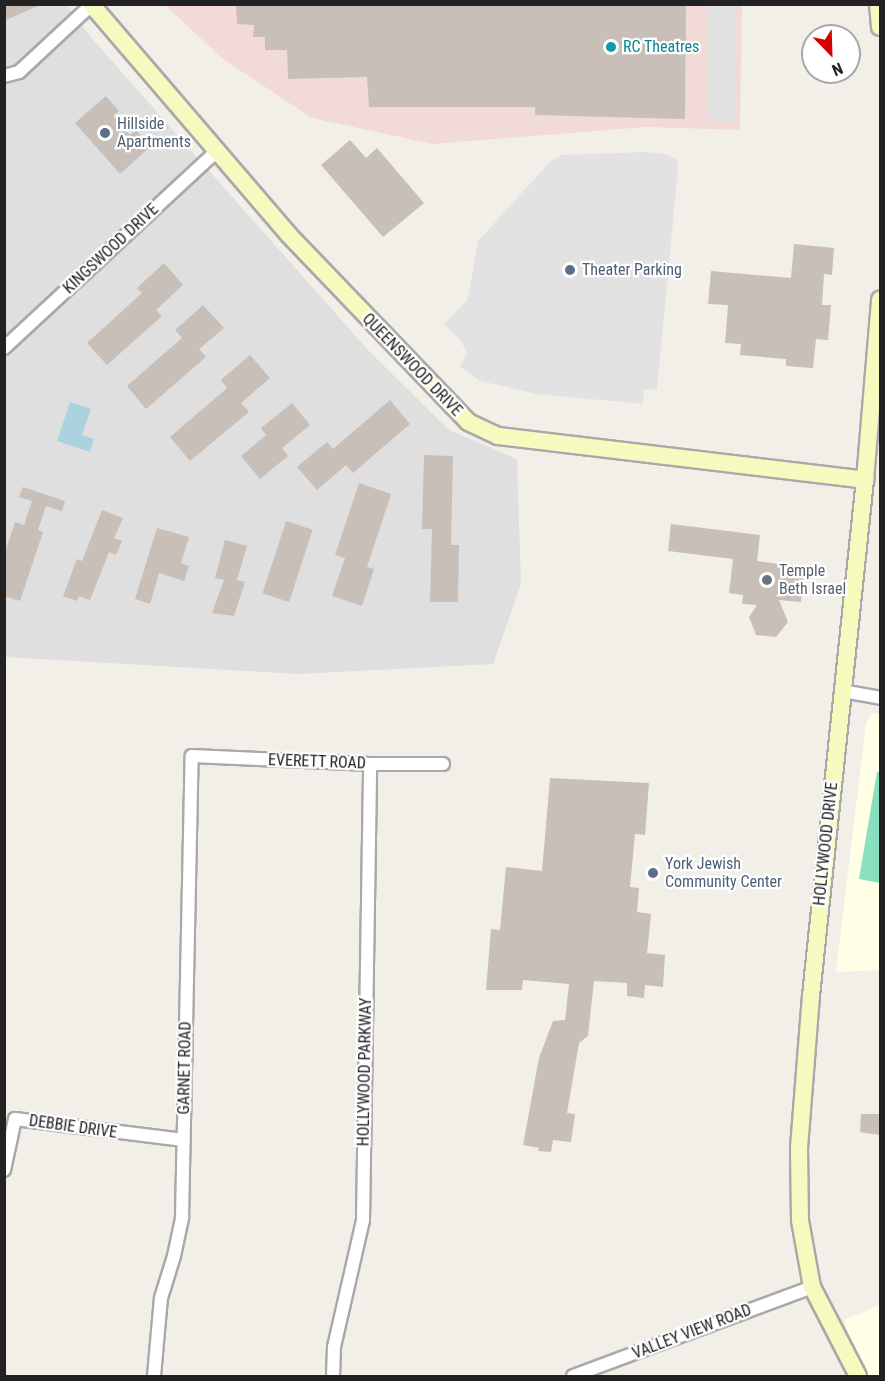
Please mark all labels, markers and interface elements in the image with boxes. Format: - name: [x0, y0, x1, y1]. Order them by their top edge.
- north arrow: [801, 24, 861, 84]
- place label: RC Theatres: [623, 37, 700, 57]
- marker: RC Theatres: [604, 40, 618, 54]
- text: N: [829, 59, 846, 80]
- place label: Hillside Apartments: [117, 114, 191, 152]
- marker: Hillside Apartments: [98, 126, 112, 140]
- street label: KINGSWOOD DRIVE: [59, 200, 163, 298]
- place label: Theater Parking: [582, 260, 682, 280]
- marker: Theater Parking: [563, 263, 577, 277]
- street label: QUEENSWOOD DRIVE: [358, 310, 466, 420]
- place label: Temple Beth Israel: [779, 561, 846, 599]
- marker: Temple Beth Israel: [760, 573, 774, 587]
- street label: EVERETT ROAD: [268, 751, 366, 773]
- street label: HOLLYWOOD DRIVE: [810, 781, 842, 907]
- place label: York Jewish Community Center: [665, 854, 782, 892]
- marker: York Jewish Community Center: [646, 866, 660, 880]
- street label: HOLLYWOOD PARKWAY: [354, 998, 376, 1146]
- street label: GARNET ROAD: [175, 1021, 195, 1115]
- street label: DEBBIE DRIVE: [28, 1111, 118, 1143]
- street label: VALLEY VIEW ROAD: [630, 1300, 754, 1364]

